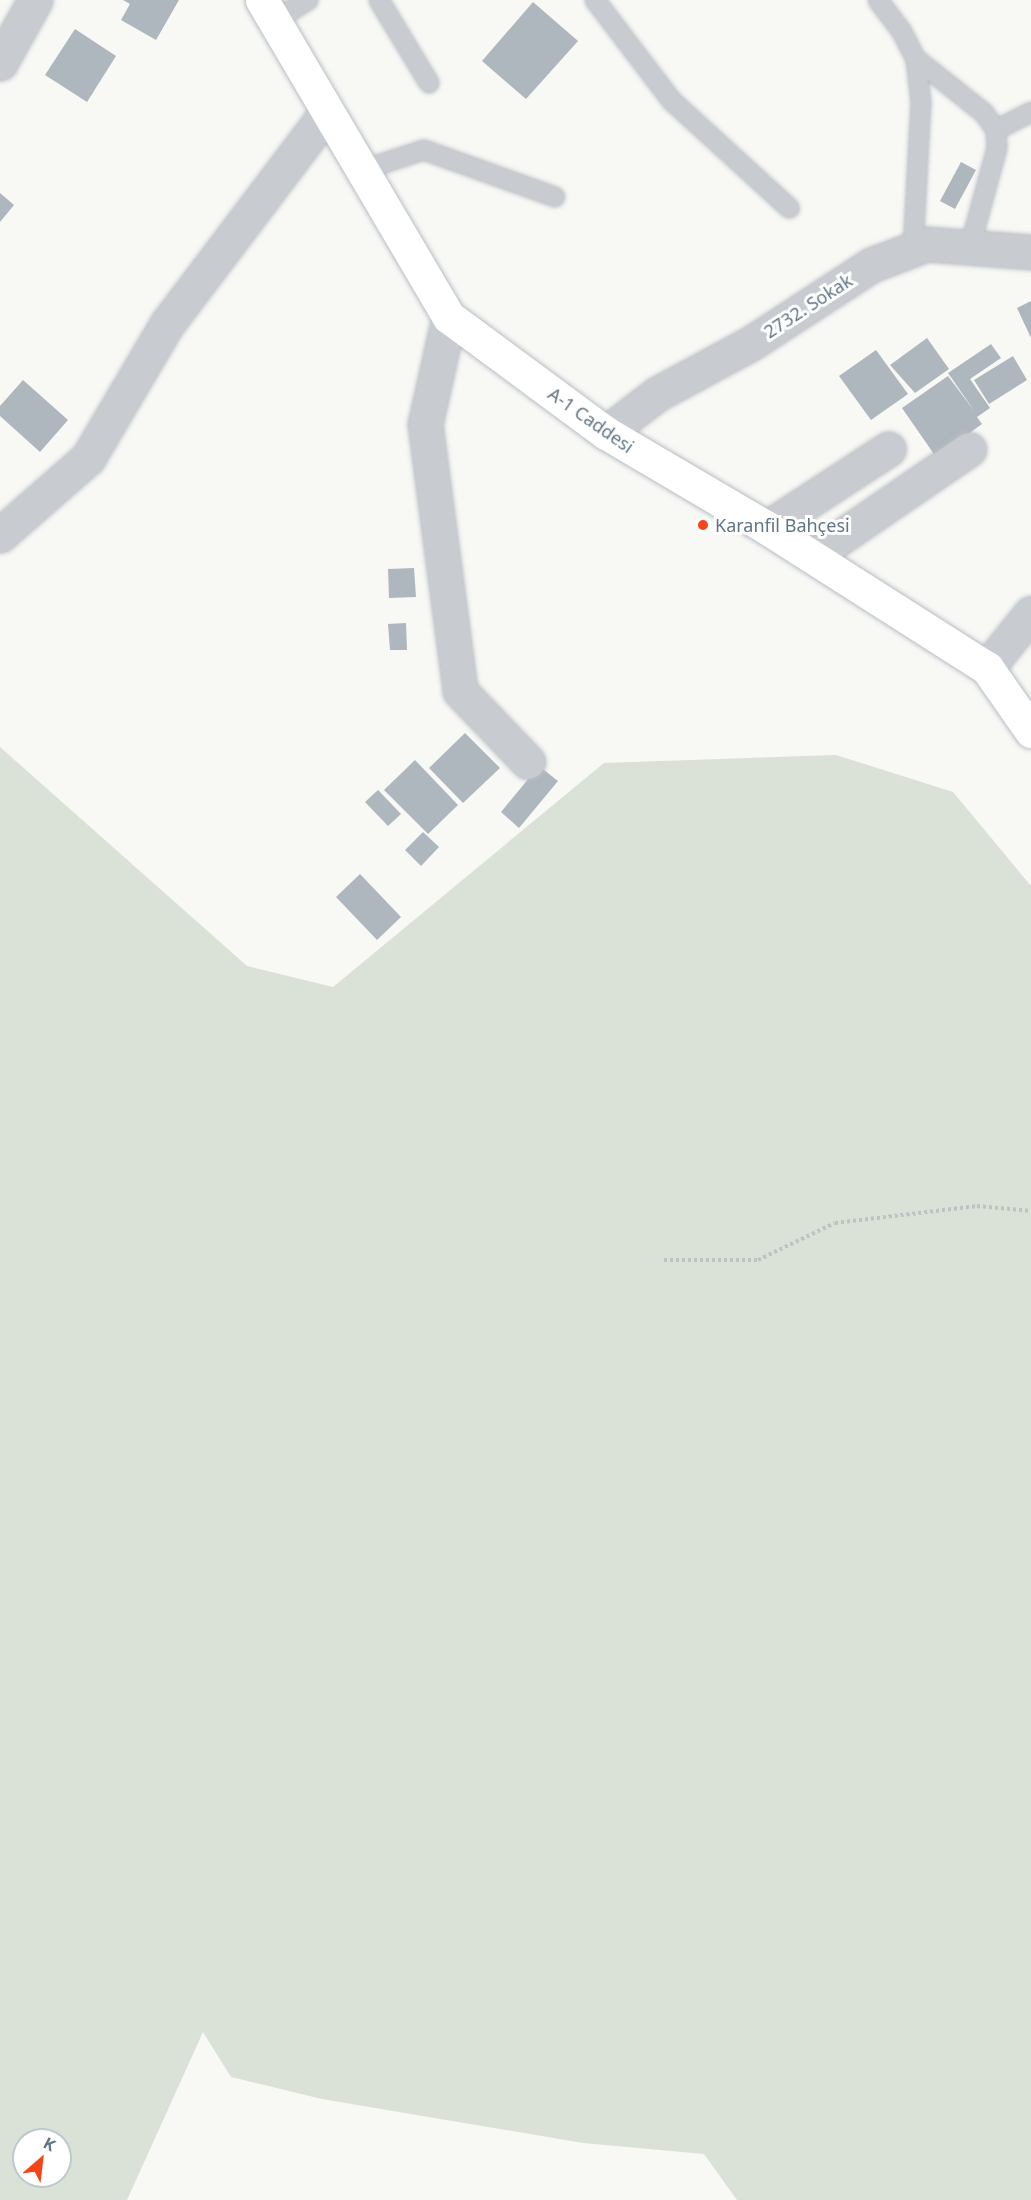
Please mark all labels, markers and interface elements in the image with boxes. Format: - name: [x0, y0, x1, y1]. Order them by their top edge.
- street label: 2732. Sokak: [760, 269, 856, 343]
- street label: A-1 Caddesi: [544, 383, 638, 457]
- place label: Karanfil Bahçesi: [715, 514, 850, 536]
- marker: Karanfil Bahçesi: [696, 518, 710, 532]
- north arrow: [12, 2128, 72, 2188]
- text: K: [40, 2132, 59, 2156]

